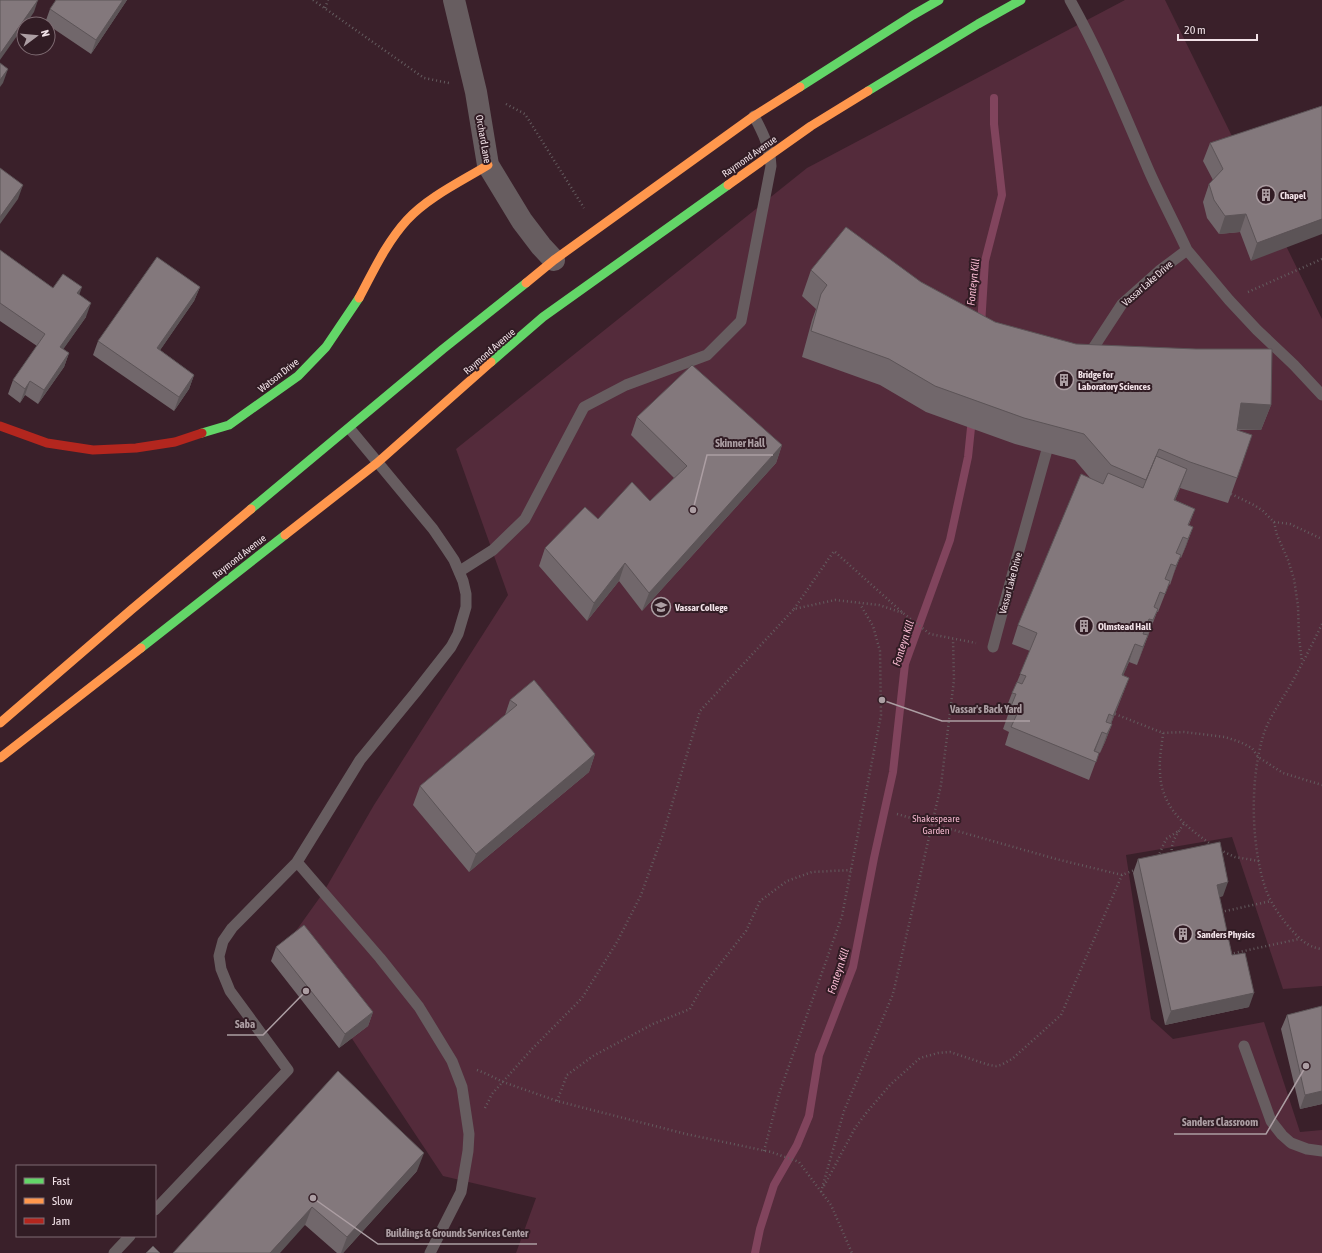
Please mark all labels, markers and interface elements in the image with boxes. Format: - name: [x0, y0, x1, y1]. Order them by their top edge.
- north arrow: [16, 16, 56, 56]
- scale bar: [1178, 16, 1257, 42]
- text: 20 m: [1184, 23, 1206, 37]
- text: N: [39, 28, 52, 38]
- street label: Orchard Lane: [474, 114, 493, 165]
- street label: Raymond Avenue: [720, 133, 779, 179]
- building icon: Chapel: [1255, 184, 1277, 206]
- place label: Chapel: [1280, 190, 1306, 201]
- water label: Fonteyn Kill: [965, 258, 981, 306]
- street label: Vassar Lake Drive: [1120, 258, 1175, 308]
- street label: Raymond Avenue: [461, 326, 518, 377]
- street label: Watson Drive: [256, 356, 301, 395]
- building icon: Bridge for Laboratory Sciences: [1053, 369, 1075, 391]
- place label: Bridge for Laboratory Sciences: [1078, 369, 1151, 392]
- callout: Skinner Hall: [707, 432, 773, 455]
- text: Skinner Hall: [715, 437, 766, 449]
- street label: Raymond Avenue: [211, 532, 268, 581]
- street label: Vassar Lake Drive: [997, 551, 1024, 615]
- school or university icon: Vassar College: [650, 596, 672, 618]
- place label: Vassar College: [674, 602, 728, 613]
- building icon: Olmstead Hall: [1073, 615, 1095, 637]
- water label: Fonteyn Kill: [890, 619, 916, 667]
- place label: Olmstead Hall: [1098, 621, 1151, 632]
- callout: Vassar's Back Yard: [942, 698, 1030, 721]
- text: Vassar's Back Yard: [949, 703, 1022, 715]
- park label: Shakespeare Garden: [912, 813, 960, 836]
- building icon: Sanders Physics: [1172, 923, 1194, 945]
- place label: Sanders Physics: [1197, 929, 1255, 940]
- water label: Fonteyn Kill: [825, 947, 851, 995]
- callout: Saba: [227, 1012, 263, 1035]
- text: Saba: [235, 1018, 255, 1030]
- callout: Sanders Classroom: [1174, 1111, 1266, 1134]
- text: Sanders Classroom: [1182, 1116, 1258, 1128]
- legend: [16, 1165, 156, 1237]
- text: Fast: [52, 1174, 70, 1188]
- text: Slow: [52, 1194, 73, 1208]
- text: Jam: [52, 1214, 70, 1228]
- callout: Buildings & Grounds Services Center: [378, 1221, 537, 1244]
- text: Buildings & Grounds Services Center: [386, 1227, 529, 1239]

